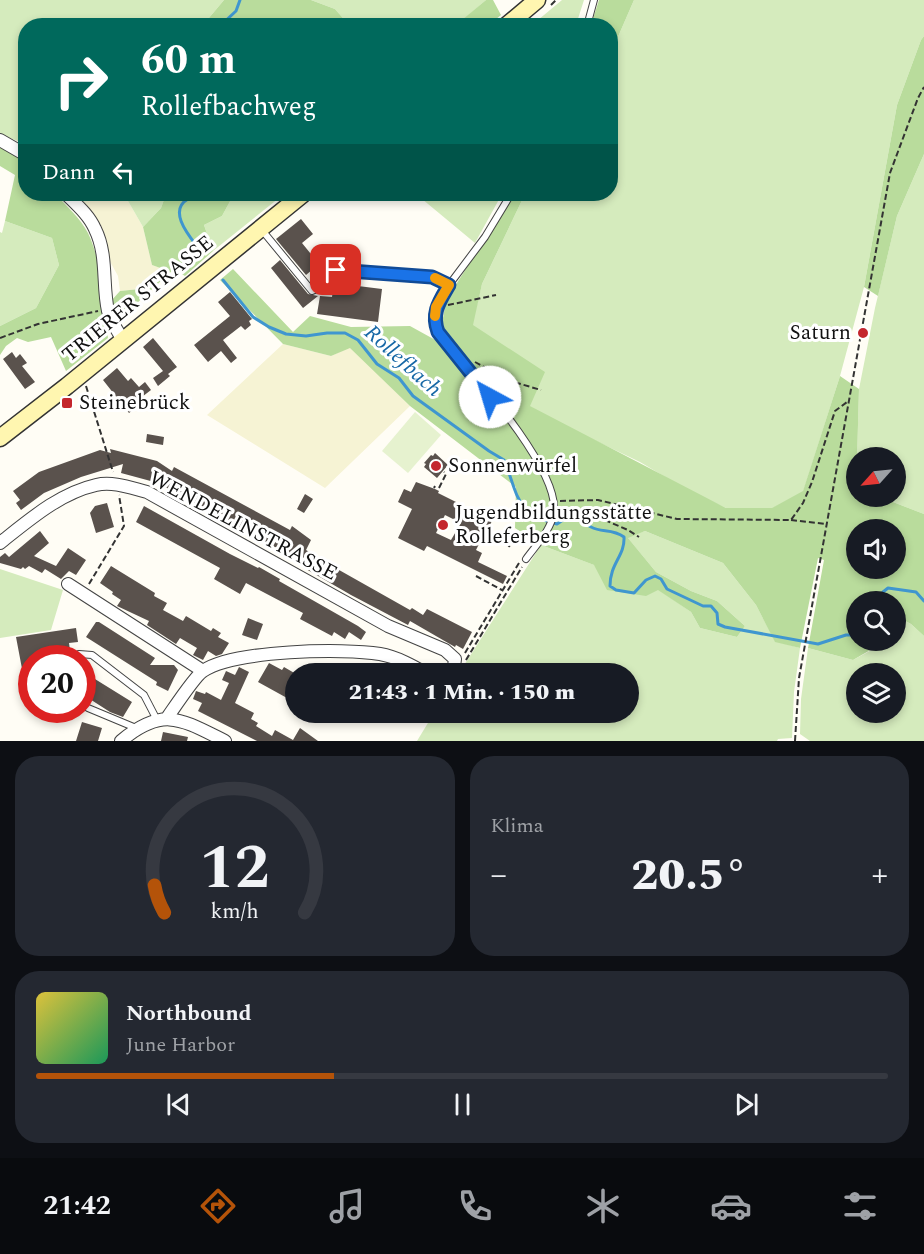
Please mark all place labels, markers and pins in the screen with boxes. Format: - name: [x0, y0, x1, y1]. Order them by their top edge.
- pin: [310, 244, 361, 295]
- place label: Saturn: [789, 317, 851, 349]
- marker: Saturn: [856, 326, 870, 340]
- place label: Steinebrück: [79, 387, 191, 419]
- marker: Steinebrück: [60, 396, 74, 410]
- place label: Sonnenwürfel: [448, 450, 577, 482]
- marker: Sonnenwürfel: [429, 459, 443, 473]
- place label: Jugendbildungsstätte Rolleferberg: [455, 497, 652, 553]
- marker: Jugendbildungsstätte Rolleferberg: [436, 518, 450, 532]

